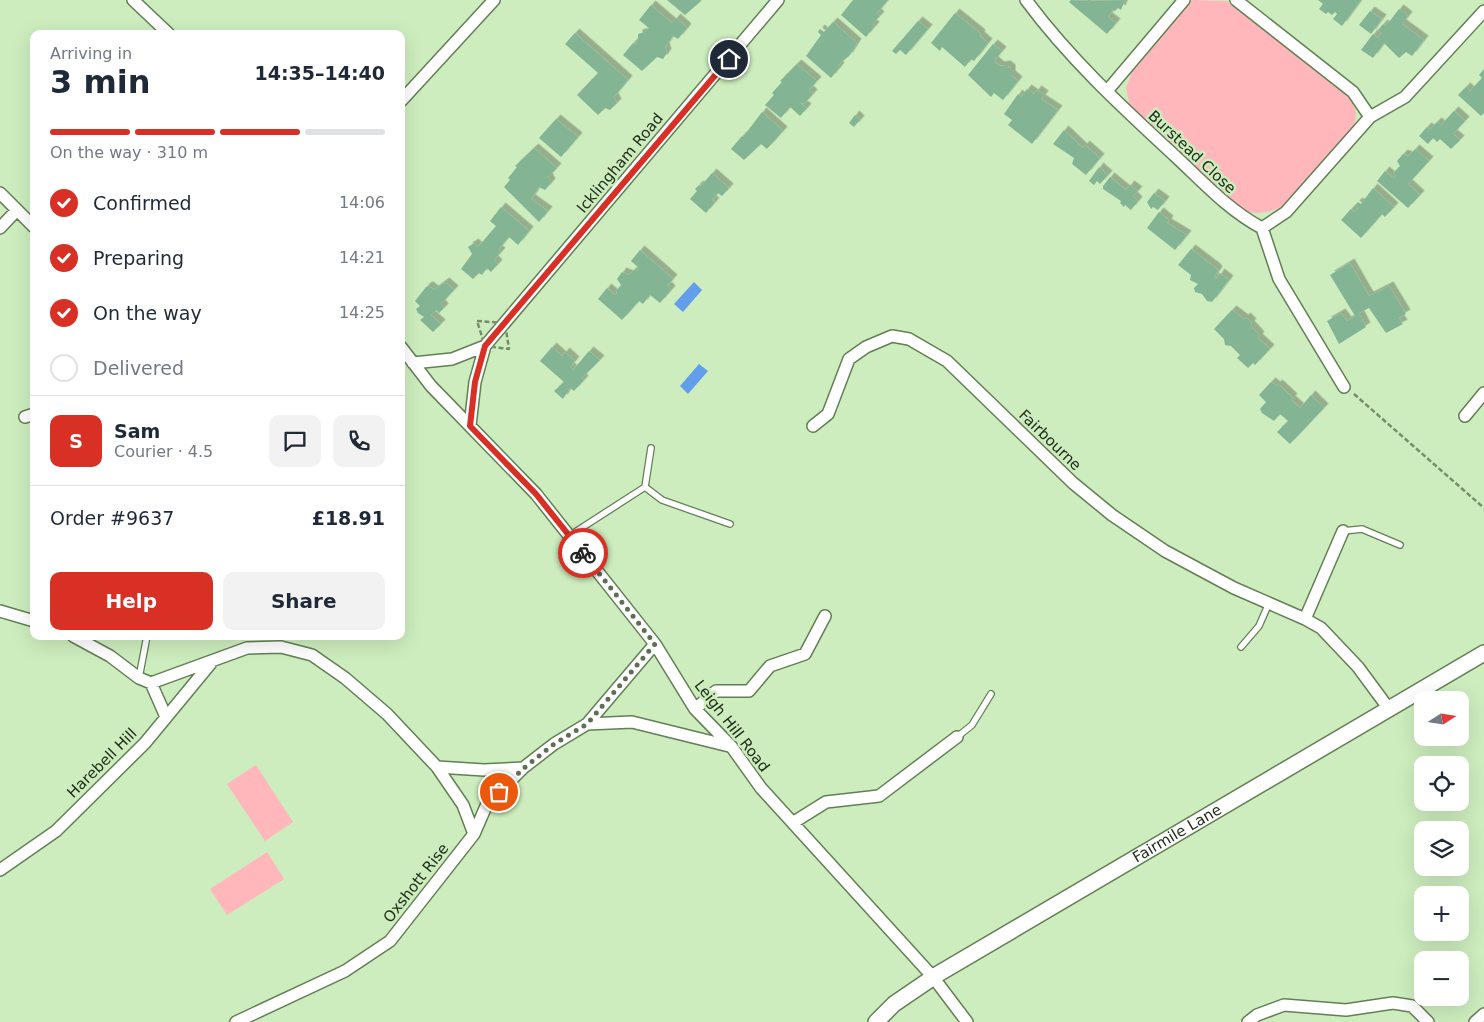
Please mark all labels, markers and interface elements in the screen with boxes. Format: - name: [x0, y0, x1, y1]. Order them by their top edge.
- pin: [708, 38, 750, 80]
- text: Arriving in: [50, 44, 132, 63]
- icon: home: [715, 45, 743, 73]
- text: 14:35–14:40: [255, 62, 385, 84]
- text: 3 min: [50, 63, 151, 101]
- street label: Burstead Close: [1144, 107, 1240, 197]
- street label: Icklingham Road: [573, 110, 667, 216]
- text: On the way · 310 m: [50, 143, 208, 162]
- icon: check: [50, 189, 78, 217]
- text: Confirmed: [93, 192, 192, 214]
- text: 14:06: [339, 193, 385, 212]
- icon: check: [50, 244, 78, 272]
- text: Preparing: [93, 247, 184, 269]
- text: 14:21: [339, 248, 385, 267]
- icon: check: [50, 299, 78, 327]
- text: On the way: [93, 302, 202, 324]
- text: 14:25: [339, 303, 385, 322]
- text: Delivered: [93, 357, 184, 379]
- street label: Fairbourne: [1015, 406, 1085, 474]
- button: chat: [269, 415, 321, 467]
- button: phone: [333, 415, 385, 467]
- text: Sam: [114, 420, 160, 442]
- text: S: [69, 430, 83, 452]
- text: Courier · 4.5: [114, 442, 213, 461]
- text: Order #9637: [50, 507, 174, 529]
- text: £18.91: [312, 507, 385, 529]
- courier: [558, 528, 608, 578]
- icon: bike: [569, 539, 597, 567]
- button: Help: [50, 572, 213, 630]
- button: Share: [223, 572, 385, 630]
- street label: Leigh Hill Road: [691, 677, 773, 775]
- north arrow: [1414, 691, 1469, 746]
- map controls: [1414, 691, 1469, 1006]
- street label: Harebell Hill: [63, 724, 141, 802]
- button: locate: [1414, 756, 1469, 811]
- pin: [478, 771, 520, 813]
- icon: bag: [485, 778, 513, 806]
- street label: Fairmile Lane: [1129, 800, 1225, 867]
- button: layers: [1414, 821, 1469, 876]
- street label: Oxshott Rise: [380, 840, 452, 926]
- button: +: [1414, 886, 1469, 941]
- button: −: [1414, 951, 1469, 1006]

